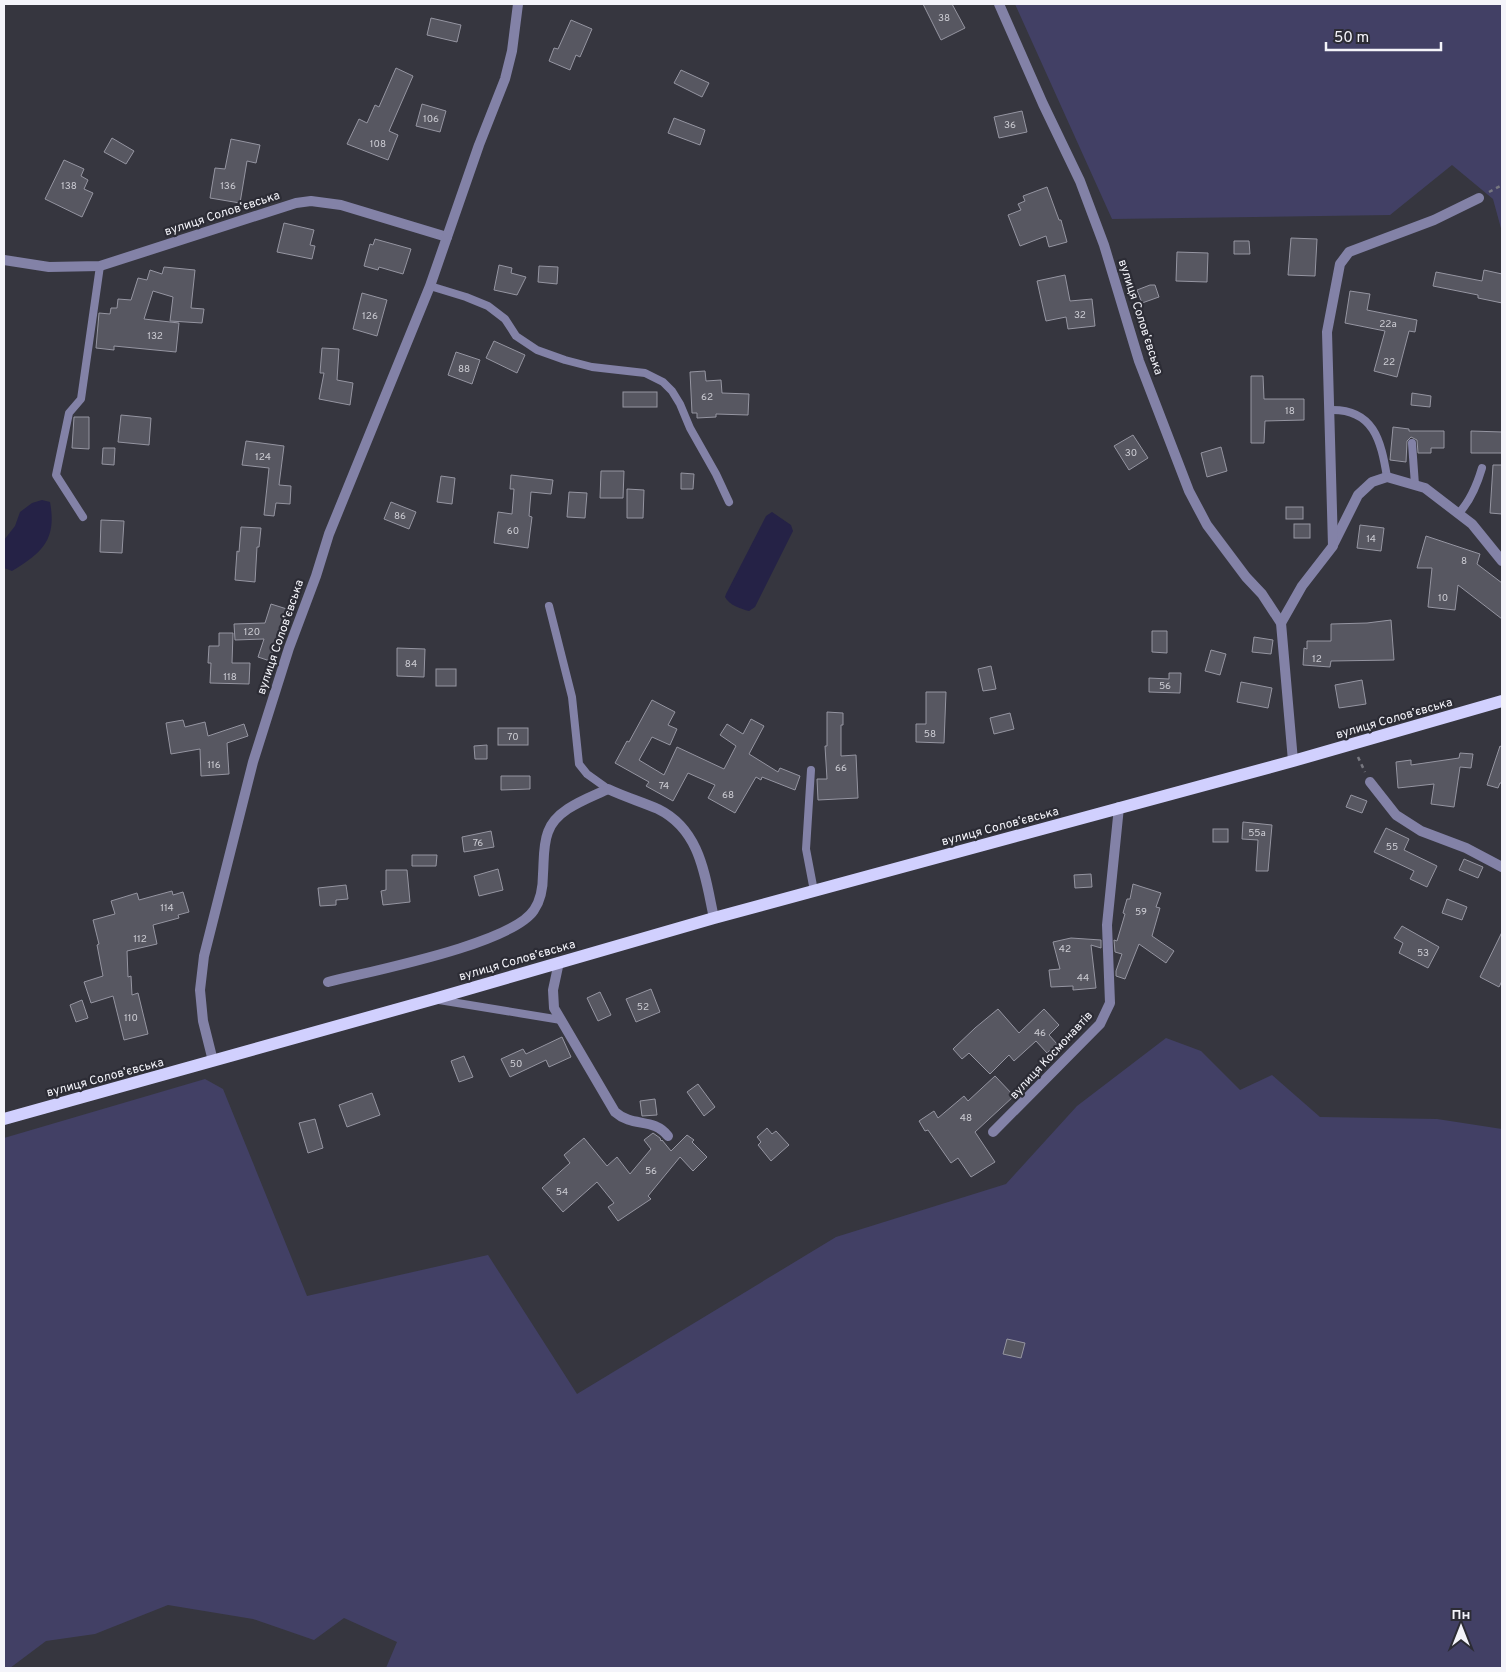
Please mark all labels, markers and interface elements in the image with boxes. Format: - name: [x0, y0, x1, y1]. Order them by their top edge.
- house number: 38: [938, 12, 950, 25]
- scale bar: [1326, 20, 1441, 52]
- text: 50 m: [1334, 29, 1369, 48]
- house number: 106: [423, 113, 439, 126]
- house number: 36: [1004, 119, 1016, 132]
- house number: 108: [370, 138, 386, 151]
- house number: 138: [61, 180, 77, 193]
- house number: 136: [220, 180, 236, 193]
- street label: вулиця Соловʼєвська: [163, 188, 282, 240]
- street label: вулиця Соловʼєвська: [1114, 258, 1166, 377]
- house number: 32: [1074, 309, 1086, 322]
- house number: 126: [362, 310, 378, 323]
- house number: 22а: [1379, 318, 1397, 331]
- house number: 132: [147, 330, 163, 343]
- house number: 22: [1383, 356, 1395, 369]
- house number: 88: [458, 363, 470, 376]
- house number: 62: [701, 391, 713, 404]
- house number: 18: [1285, 405, 1295, 418]
- house number: 30: [1125, 447, 1137, 460]
- house number: 124: [255, 451, 271, 464]
- house number: 86: [394, 510, 406, 523]
- house number: 60: [507, 525, 519, 538]
- house number: 14: [1366, 533, 1376, 546]
- house number: 8: [1461, 555, 1467, 568]
- street label: вулиця Соловʼєвська: [254, 578, 308, 697]
- house number: 10: [1438, 592, 1448, 605]
- house number: 120: [244, 626, 260, 639]
- house number: 12: [1312, 653, 1322, 666]
- house number: 84: [405, 658, 417, 671]
- house number: 118: [223, 671, 237, 684]
- house number: 56: [1159, 680, 1171, 693]
- street label: вулиця Соловʼєвська: [1334, 695, 1454, 743]
- house number: 58: [924, 728, 936, 741]
- house number: 70: [507, 731, 519, 744]
- house number: 116: [207, 759, 221, 772]
- house number: 66: [835, 762, 847, 775]
- house number: 74: [659, 780, 669, 793]
- house number: 68: [722, 789, 734, 802]
- street label: вулиця Соловʼєвська: [940, 804, 1061, 850]
- house number: 55а: [1248, 827, 1266, 840]
- house number: 76: [473, 837, 483, 850]
- house number: 55: [1386, 841, 1398, 854]
- house number: 114: [160, 902, 174, 915]
- house number: 59: [1135, 906, 1147, 919]
- house number: 112: [133, 933, 147, 946]
- street label: вулиця Соловʼєвська: [457, 937, 577, 985]
- house number: 42: [1059, 943, 1071, 956]
- house number: 53: [1417, 947, 1429, 960]
- house number: 44: [1077, 972, 1089, 985]
- house number: 52: [637, 1001, 649, 1014]
- street label: вулиця Космонавтів: [1007, 1008, 1097, 1103]
- house number: 110: [124, 1012, 138, 1025]
- house number: 46: [1034, 1027, 1046, 1040]
- street label: вулиця Соловʼєвська: [45, 1055, 166, 1101]
- house number: 50: [510, 1058, 522, 1071]
- house number: 48: [960, 1112, 972, 1125]
- house number: 56: [645, 1165, 657, 1178]
- house number: 54: [556, 1186, 568, 1199]
- north arrow: [1436, 1602, 1486, 1652]
- text: Пн: [1452, 1607, 1470, 1624]

